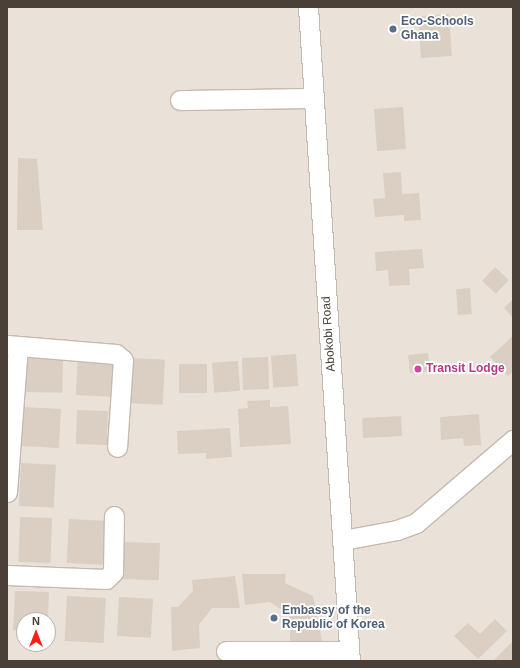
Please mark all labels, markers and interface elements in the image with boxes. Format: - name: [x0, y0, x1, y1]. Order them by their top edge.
- place label: Eco-Schools Ghana: [401, 15, 474, 43]
- marker: Eco-Schools Ghana: [388, 24, 398, 34]
- street label: Abokobi Road: [319, 296, 339, 372]
- place label: Transit Lodge: [426, 362, 505, 376]
- marker: Transit Lodge: [413, 364, 423, 374]
- place label: Embassy of the Republic of Korea: [282, 604, 385, 632]
- north arrow: [16, 612, 56, 652]
- marker: Embassy of the Republic of Korea: [269, 613, 279, 623]
- text: N: [32, 615, 40, 627]

